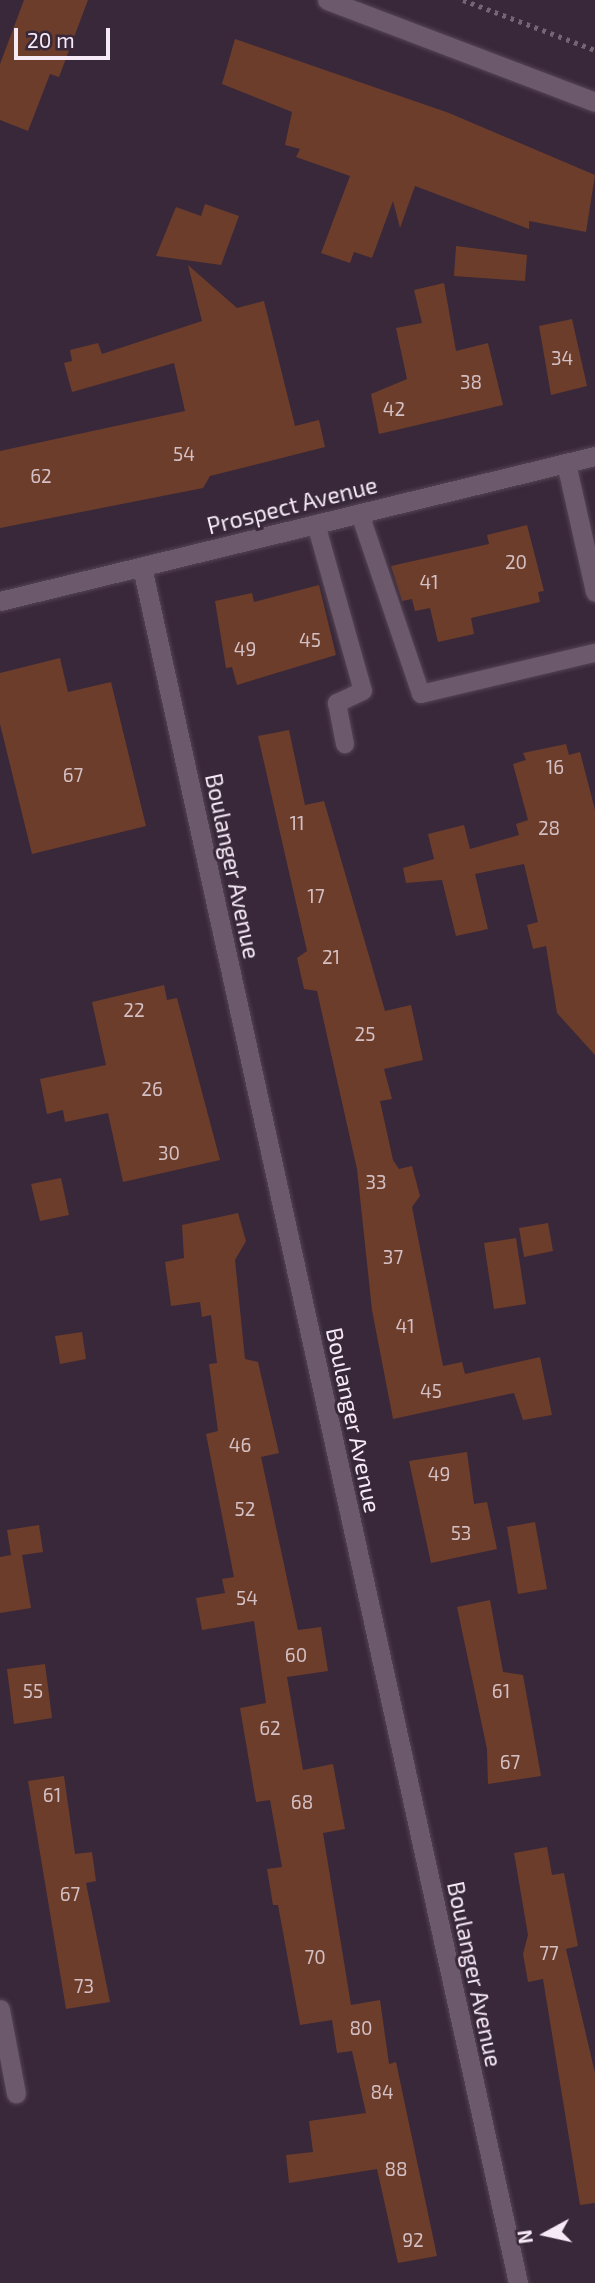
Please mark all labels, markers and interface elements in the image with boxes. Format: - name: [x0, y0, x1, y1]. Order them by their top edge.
- scale bar: [18, 14, 114, 58]
- text: 20 m: [27, 27, 75, 52]
- house number: 34: [551, 347, 573, 369]
- house number: 38: [460, 371, 482, 393]
- house number: 42: [383, 398, 405, 420]
- house number: 54: [173, 443, 195, 465]
- house number: 62: [30, 465, 52, 487]
- street label: Prospect Avenue: [204, 470, 380, 540]
- house number: 20: [505, 551, 527, 573]
- house number: 41: [419, 571, 439, 593]
- house number: 45: [299, 629, 321, 651]
- house number: 49: [234, 638, 256, 660]
- house number: 16: [546, 756, 564, 778]
- house number: 67: [63, 764, 83, 786]
- street label: Boulanger Avenue: [200, 770, 266, 962]
- house number: 11: [289, 812, 305, 834]
- house number: 28: [538, 817, 560, 839]
- house number: 17: [307, 885, 325, 907]
- house number: 21: [322, 946, 340, 968]
- house number: 22: [123, 999, 145, 1021]
- house number: 25: [355, 1023, 375, 1045]
- house number: 26: [141, 1078, 163, 1100]
- house number: 30: [158, 1142, 180, 1164]
- house number: 33: [365, 1171, 387, 1193]
- house number: 37: [383, 1246, 403, 1268]
- house number: 41: [395, 1315, 415, 1337]
- street label: Boulanger Avenue: [321, 1324, 387, 1516]
- house number: 45: [420, 1380, 442, 1402]
- house number: 46: [229, 1434, 251, 1456]
- house number: 49: [428, 1463, 450, 1485]
- house number: 52: [235, 1498, 255, 1520]
- house number: 53: [451, 1522, 471, 1544]
- house number: 54: [236, 1587, 258, 1609]
- house number: 60: [285, 1644, 307, 1666]
- house number: 55: [23, 1680, 43, 1702]
- house number: 61: [492, 1680, 510, 1702]
- house number: 62: [259, 1717, 281, 1739]
- house number: 67: [500, 1751, 520, 1773]
- house number: 61: [43, 1784, 61, 1806]
- house number: 68: [291, 1791, 313, 1813]
- street label: Boulanger Avenue: [442, 1878, 508, 2070]
- house number: 67: [60, 1883, 80, 1905]
- house number: 77: [539, 1942, 559, 1964]
- house number: 70: [304, 1946, 326, 1968]
- house number: 73: [74, 1975, 94, 1997]
- house number: 80: [350, 2017, 372, 2039]
- house number: 84: [370, 2081, 394, 2103]
- house number: 88: [384, 2158, 408, 2180]
- north arrow: [511, 2199, 581, 2269]
- house number: 92: [402, 2229, 424, 2251]
- text: N: [512, 2229, 537, 2245]

